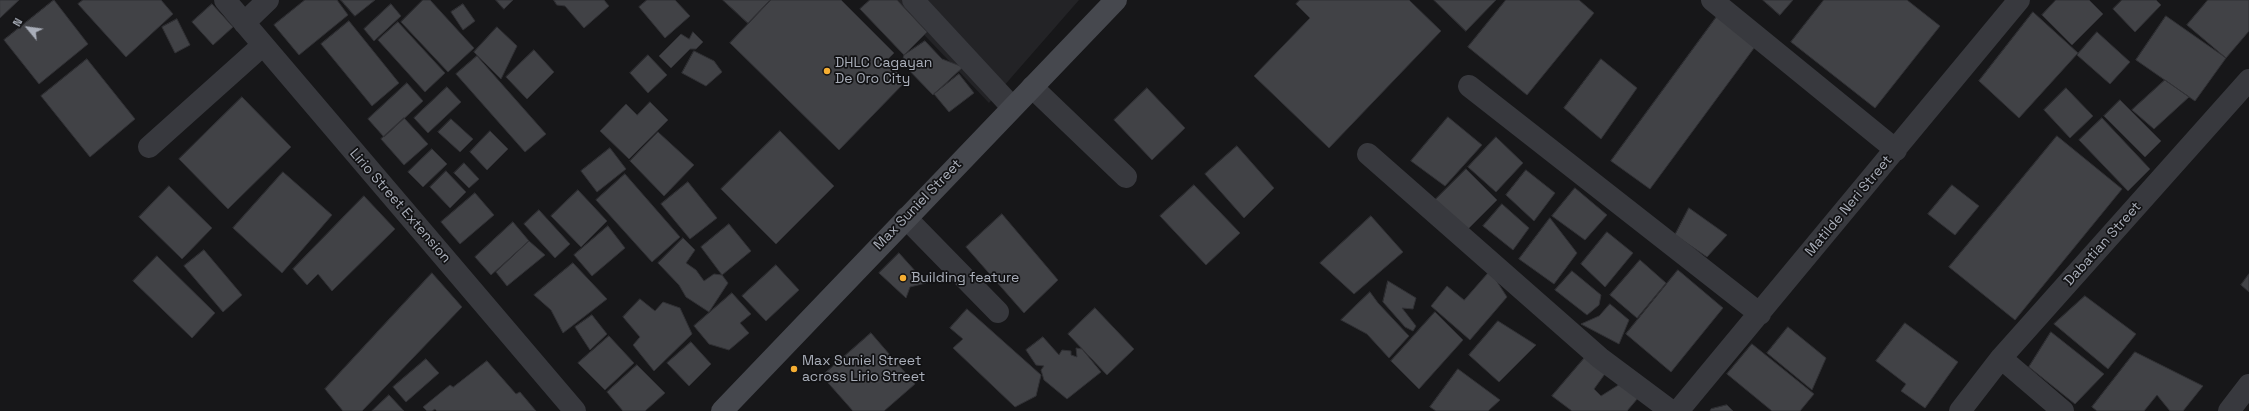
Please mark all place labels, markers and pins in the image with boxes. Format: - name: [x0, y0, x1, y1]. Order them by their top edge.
- place label: DHLC Cagayan De Oro City: [835, 55, 932, 88]
- marker: DHLC Cagayan De Oro City: [822, 66, 832, 76]
- place label: Building feature: [911, 270, 1019, 286]
- marker: Building feature: [898, 273, 908, 283]
- place label: Max Suniel Street across Lirio Street: [802, 353, 925, 386]
- marker: Max Suniel Street across Lirio Street: [789, 364, 799, 374]

